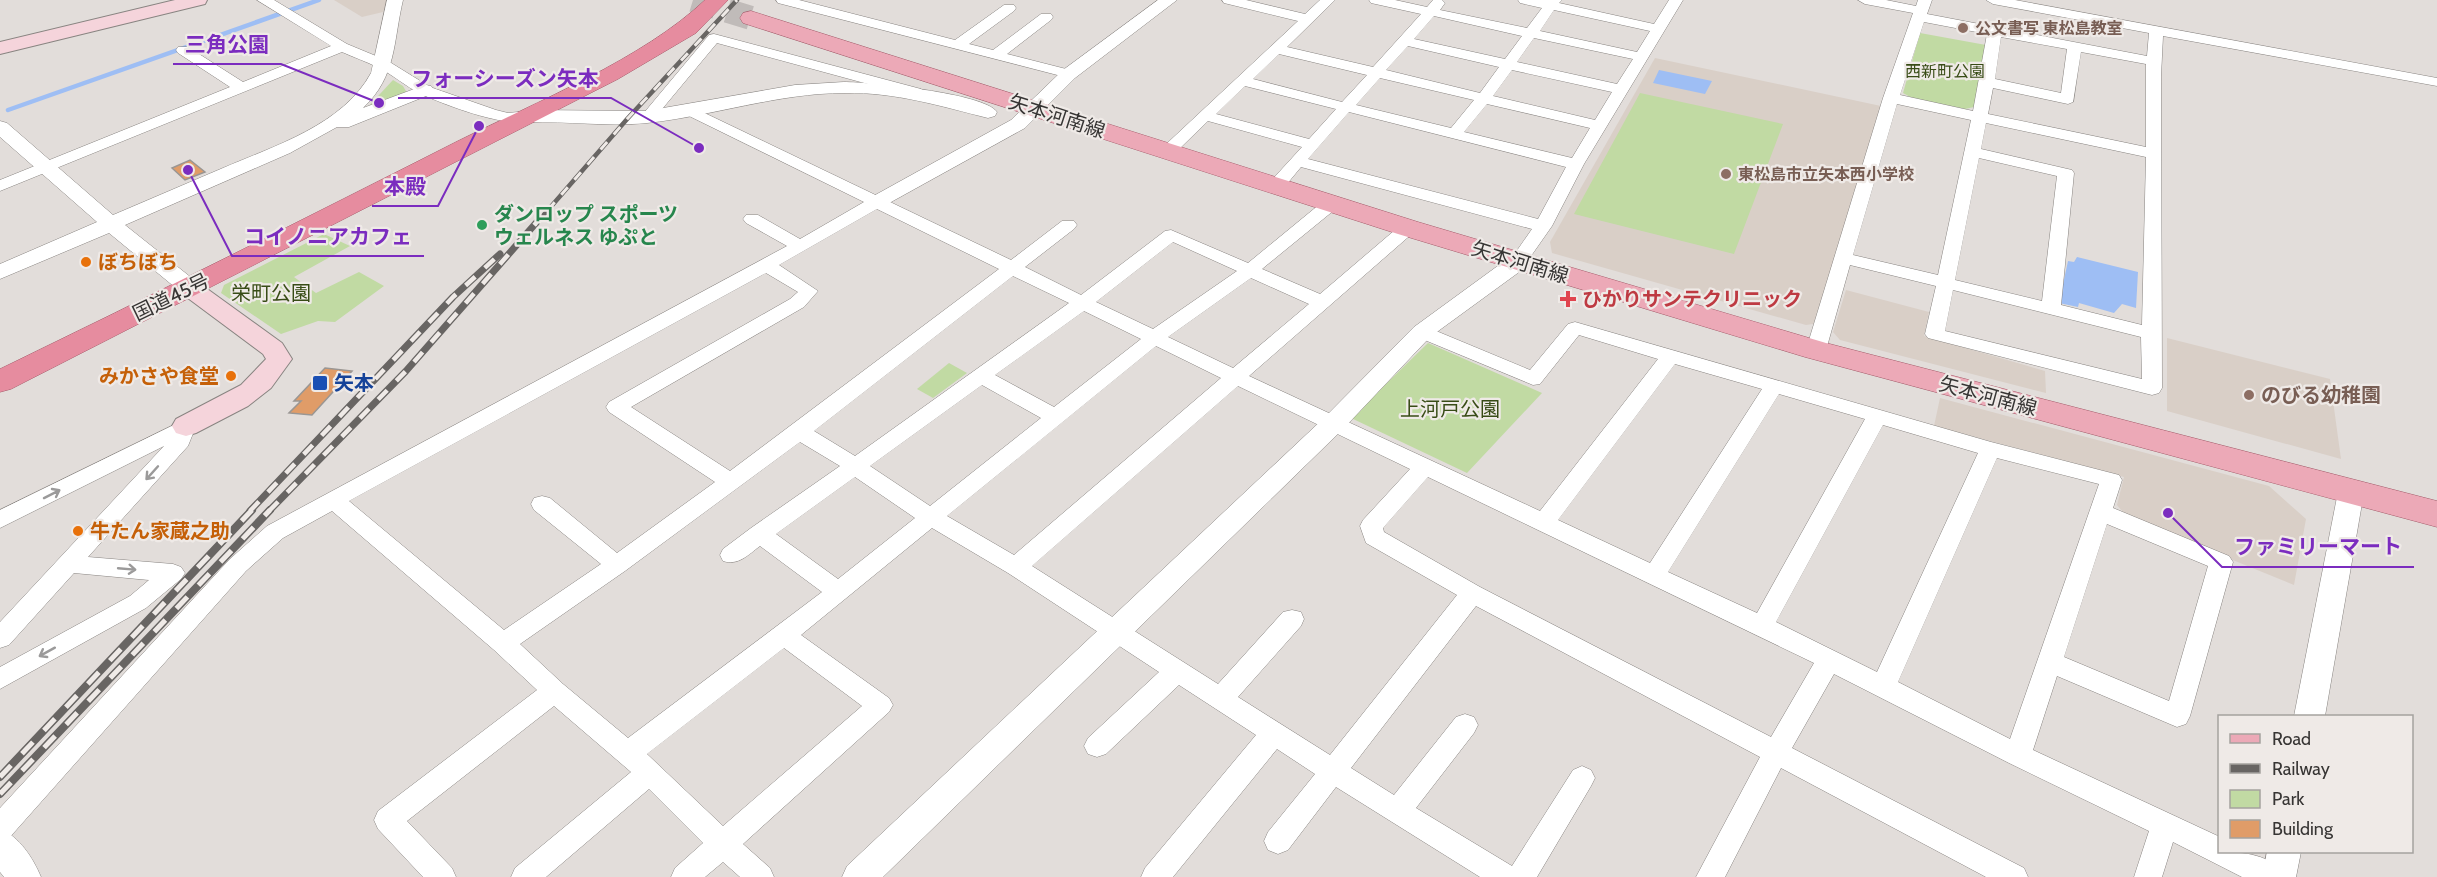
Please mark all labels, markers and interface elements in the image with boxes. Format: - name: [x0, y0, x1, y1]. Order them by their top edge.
- place label: 公文書写 東松島教室: [1975, 19, 2123, 38]
- marker: 公文書写 東松島教室: [1956, 21, 1970, 35]
- callout: 三角公園: [173, 25, 281, 64]
- text: 三角公園: [185, 32, 269, 57]
- callout: フォーシーズン矢本: [398, 59, 611, 98]
- park label: 西新町公園: [1905, 62, 1985, 81]
- text: フォーシーズン矢本: [411, 66, 599, 91]
- street label: 矢本河南線: [1006, 89, 1108, 143]
- place label: 東松島市立矢本西小学校: [1738, 165, 1914, 184]
- callout: 本殿: [372, 167, 438, 206]
- marker: 東松島市立矢本西小学校: [1719, 167, 1733, 181]
- text: 本殿: [384, 174, 426, 199]
- place label: ダンロップ スポーツ ウェルネス ゆぷと: [494, 202, 678, 249]
- callout: コイノニアカフェ: [232, 217, 424, 256]
- marker: ダンロップ スポーツ ウェルネス ゆぷと: [475, 218, 489, 232]
- text: コイノニアカフェ: [244, 224, 412, 249]
- street label: 矢本河南線: [1469, 236, 1571, 288]
- place label: ぼちぼち: [98, 250, 178, 274]
- marker: ぼちぼち: [79, 255, 93, 269]
- street label: 国道45号: [129, 268, 213, 326]
- park label: 栄町公園: [231, 281, 311, 305]
- place label: ひかりサンテクリニック: [1582, 287, 1802, 311]
- marker: ひかりサンテクリニック: [1559, 290, 1577, 308]
- place label: みかさや食堂: [99, 364, 219, 388]
- marker: みかさや食堂: [224, 369, 238, 383]
- place label: 矢本: [334, 371, 374, 395]
- street label: 矢本河南線: [1937, 371, 2039, 421]
- marker: 矢本: [311, 374, 329, 392]
- place label: のびる幼稚園: [2261, 383, 2381, 407]
- marker: のびる幼稚園: [2242, 388, 2256, 402]
- park label: 上河戸公園: [1400, 397, 1500, 421]
- one-way arrow: [145, 465, 159, 480]
- one-way arrow: [43, 487, 61, 499]
- place label: 牛たん家蔵之助: [90, 519, 230, 543]
- marker: 牛たん家蔵之助: [71, 524, 85, 538]
- callout: ファミリーマート: [2222, 528, 2414, 567]
- text: ファミリーマート: [2234, 534, 2402, 559]
- one-way arrow: [117, 564, 137, 575]
- one-way arrow: [39, 647, 56, 659]
- legend: [2218, 715, 2413, 853]
- text: Road: [2272, 728, 2311, 750]
- text: Railway: [2272, 758, 2330, 780]
- text: Park: [2272, 788, 2305, 810]
- text: Building: [2272, 818, 2334, 840]

